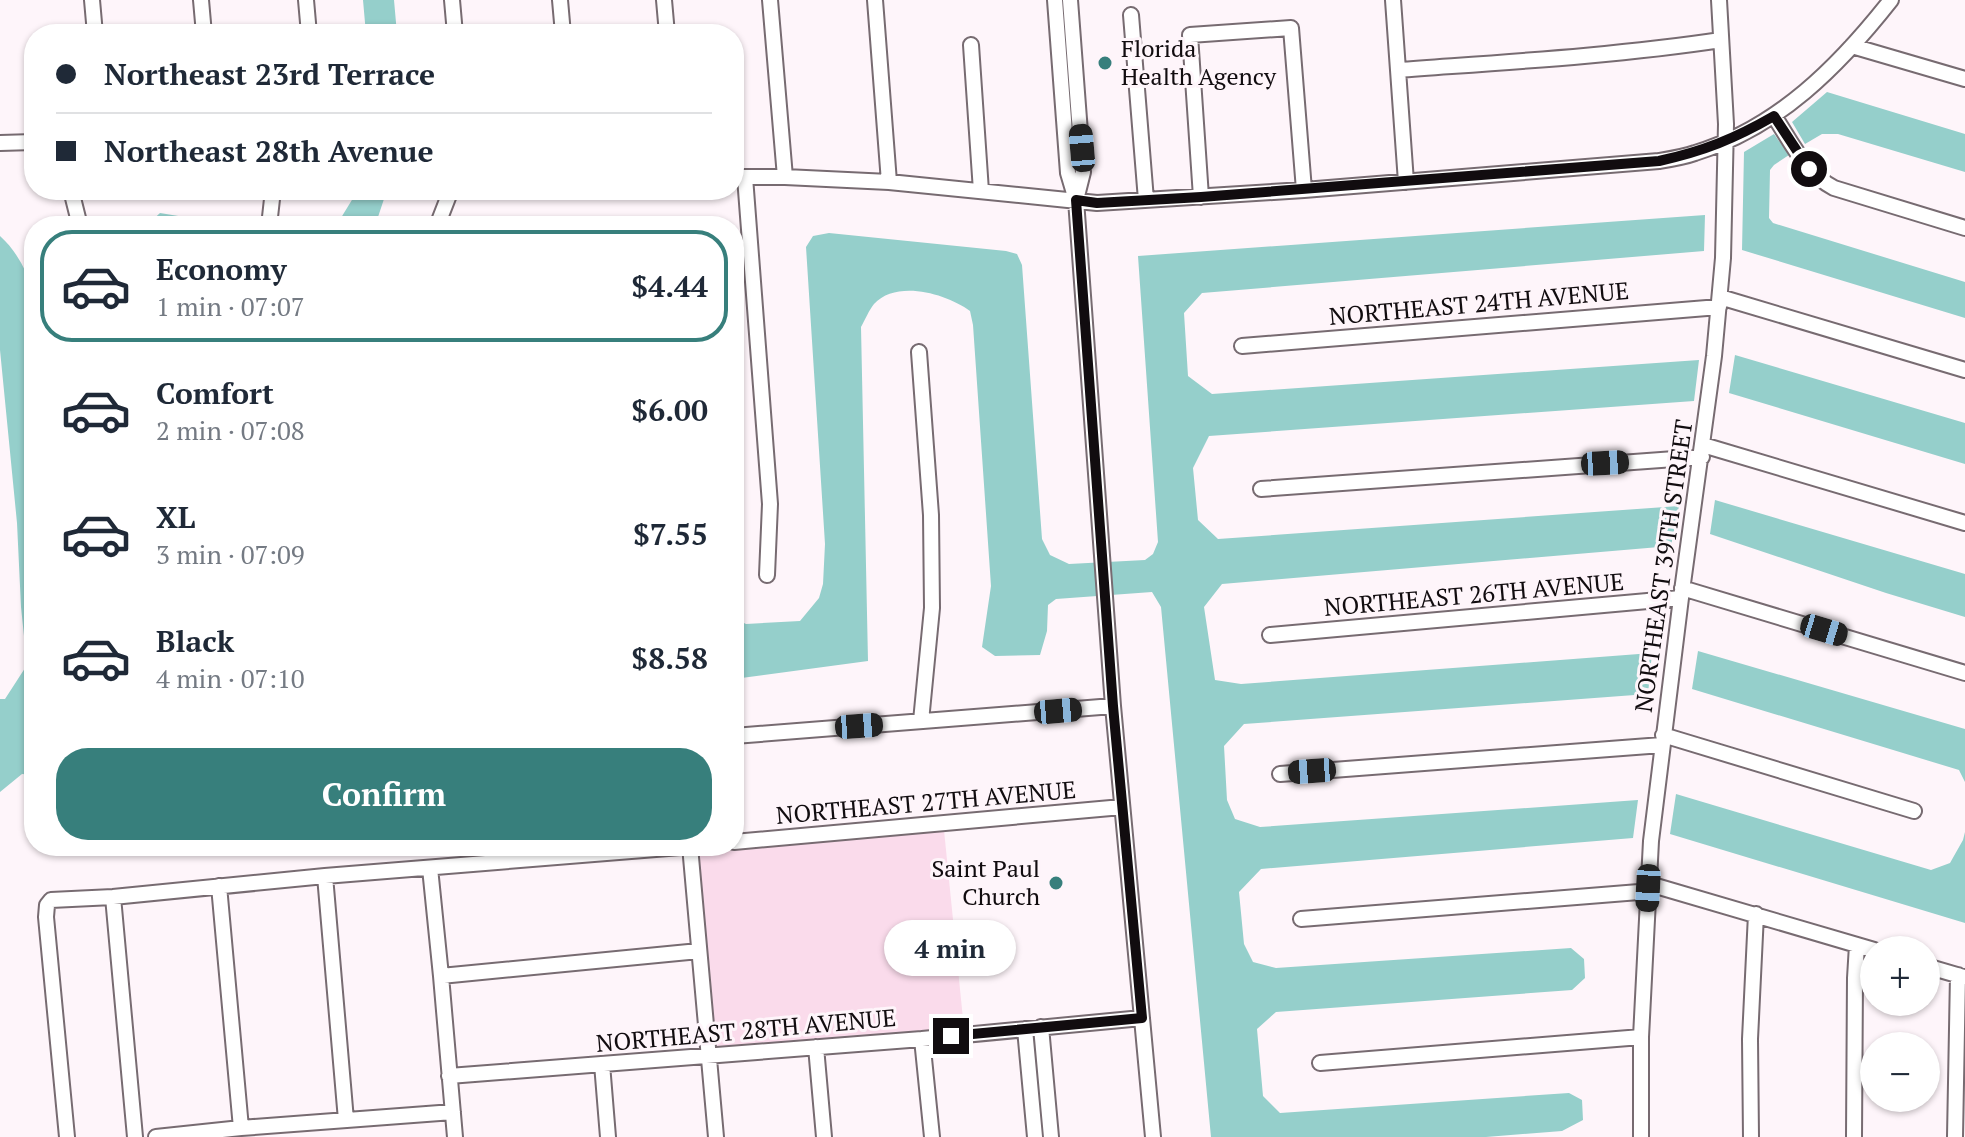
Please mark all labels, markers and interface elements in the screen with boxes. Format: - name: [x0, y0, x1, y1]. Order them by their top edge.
- place label: Florida Health Agency: [1121, 32, 1277, 92]
- text: Northeast 23rd Terrace: [104, 54, 435, 94]
- marker: Florida Health Agency: [1096, 54, 1114, 72]
- car: [1068, 123, 1096, 173]
- text: Northeast 28th Avenue: [104, 131, 434, 171]
- route start: [1791, 151, 1827, 187]
- text: Economy: [156, 249, 287, 289]
- icon: car: [60, 250, 132, 322]
- text: $4.44: [631, 266, 708, 306]
- street label: NORTHEAST 24TH AVENUE: [1328, 274, 1630, 332]
- text: 1 min · 07:07: [156, 289, 305, 323]
- text: Comfort: [156, 373, 274, 413]
- icon: car: [60, 374, 132, 446]
- text: $6.00: [631, 390, 708, 430]
- text: 2 min · 07:08: [156, 413, 305, 447]
- street label: NORTHEAST 39TH STREET: [1627, 417, 1699, 714]
- car: [1580, 450, 1630, 476]
- text: XL: [156, 497, 195, 537]
- icon: car: [60, 498, 132, 570]
- text: $7.55: [633, 514, 708, 554]
- text: 3 min · 07:09: [156, 537, 305, 571]
- street label: NORTHEAST 26TH AVENUE: [1323, 565, 1625, 623]
- car: [1798, 612, 1850, 648]
- text: Black: [156, 621, 234, 661]
- icon: car: [60, 622, 132, 694]
- text: $8.58: [631, 638, 708, 678]
- text: 4 min · 07:10: [156, 661, 305, 695]
- car: [1033, 697, 1083, 725]
- car: [834, 712, 884, 740]
- button: Confirm: [56, 748, 712, 840]
- car: [1287, 757, 1337, 785]
- street label: NORTHEAST 27TH AVENUE: [775, 773, 1077, 831]
- place label: Saint Paul Church: [931, 852, 1040, 912]
- car: [1635, 863, 1661, 913]
- marker: Saint Paul Church: [1047, 874, 1065, 892]
- callout: 4 min: [885, 920, 1017, 976]
- text: 4 min: [914, 931, 986, 965]
- map controls: [1860, 936, 1940, 1112]
- button: +: [1860, 936, 1940, 1016]
- street label: NORTHEAST 28TH AVENUE: [595, 1001, 897, 1059]
- route end: [933, 1018, 969, 1054]
- button: −: [1860, 1032, 1940, 1112]

